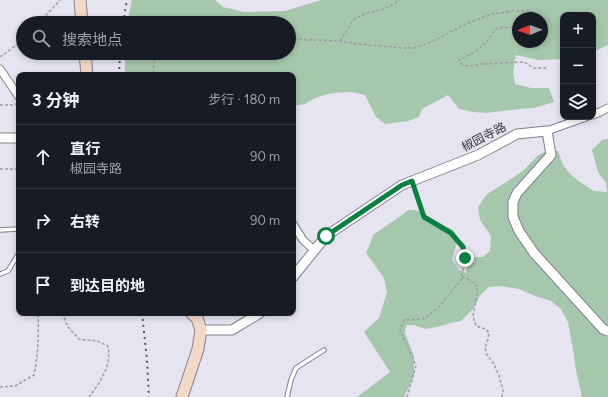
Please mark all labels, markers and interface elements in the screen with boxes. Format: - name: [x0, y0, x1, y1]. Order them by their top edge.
- north arrow: [512, 12, 548, 48]
- map controls: [560, 12, 596, 120]
- button: +: [560, 12, 596, 48]
- search box: [16, 16, 296, 60]
- icon: search: [30, 27, 52, 49]
- text: 搜索地点: [62, 31, 122, 49]
- button: −: [560, 48, 596, 84]
- button: layers: [560, 84, 596, 120]
- text: 3 分钟: [32, 90, 80, 110]
- text: 步行 · 180 m: [208, 92, 280, 107]
- street label: 椒园寺路: [459, 120, 509, 154]
- text: 直行: [70, 140, 100, 158]
- icon: ahead: [32, 146, 54, 168]
- text: 90 m: [250, 149, 280, 164]
- text: 椒园寺路: [70, 161, 122, 176]
- icon: right: [32, 210, 54, 232]
- text: 右转: [70, 213, 100, 231]
- text: 90 m: [250, 213, 280, 228]
- route start: [317, 227, 335, 245]
- route end: [456, 249, 474, 267]
- icon: arrive: [32, 274, 54, 296]
- text: 到达目的地: [70, 277, 145, 295]

